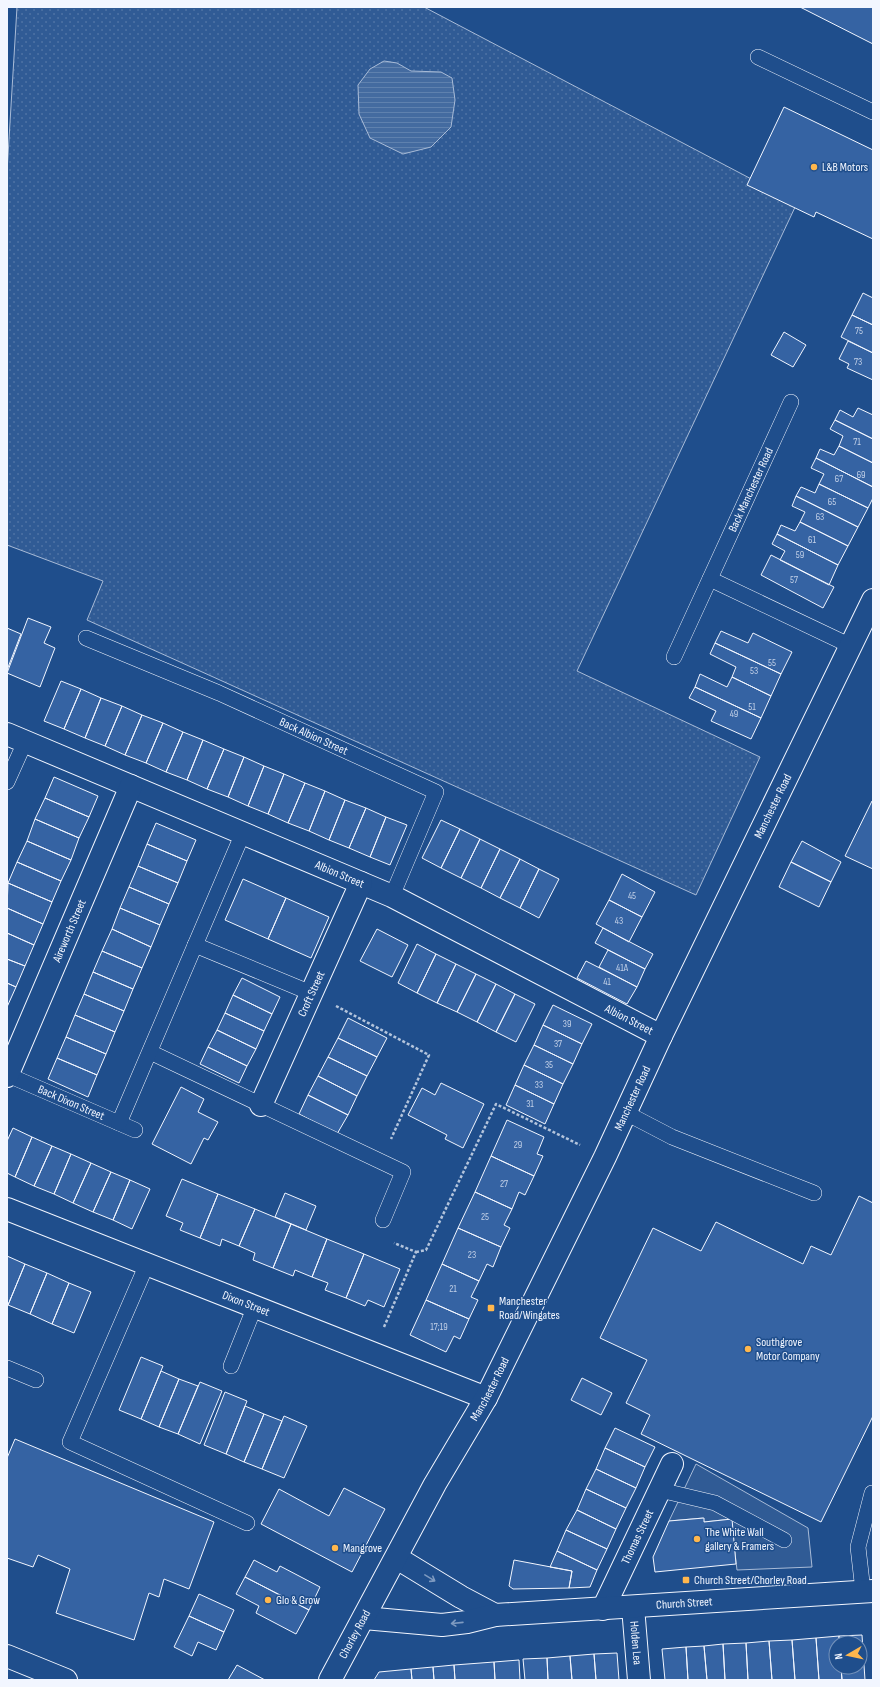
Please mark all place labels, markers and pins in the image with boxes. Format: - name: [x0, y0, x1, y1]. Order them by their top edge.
- place label: L&B Motors: [822, 160, 868, 175]
- marker: L&B Motors: [809, 162, 819, 172]
- place label: Manchester Road/Wingates: [499, 1294, 560, 1323]
- marker: Manchester Road/Wingates: [486, 1303, 496, 1313]
- place label: Southgrove Motor Company: [756, 1335, 820, 1364]
- marker: Southgrove Motor Company: [743, 1344, 753, 1354]
- place label: The White Wall gallery & Framers: [705, 1525, 774, 1554]
- marker: The White Wall gallery & Framers: [692, 1534, 702, 1544]
- place label: Mangrove: [343, 1541, 382, 1556]
- marker: Mangrove: [330, 1543, 340, 1553]
- place label: Church Street/Chorley Road: [694, 1573, 807, 1588]
- marker: Church Street/Chorley Road: [681, 1575, 691, 1585]
- place label: Glo & Grow: [276, 1593, 320, 1608]
- marker: Glo & Grow: [263, 1595, 273, 1605]

